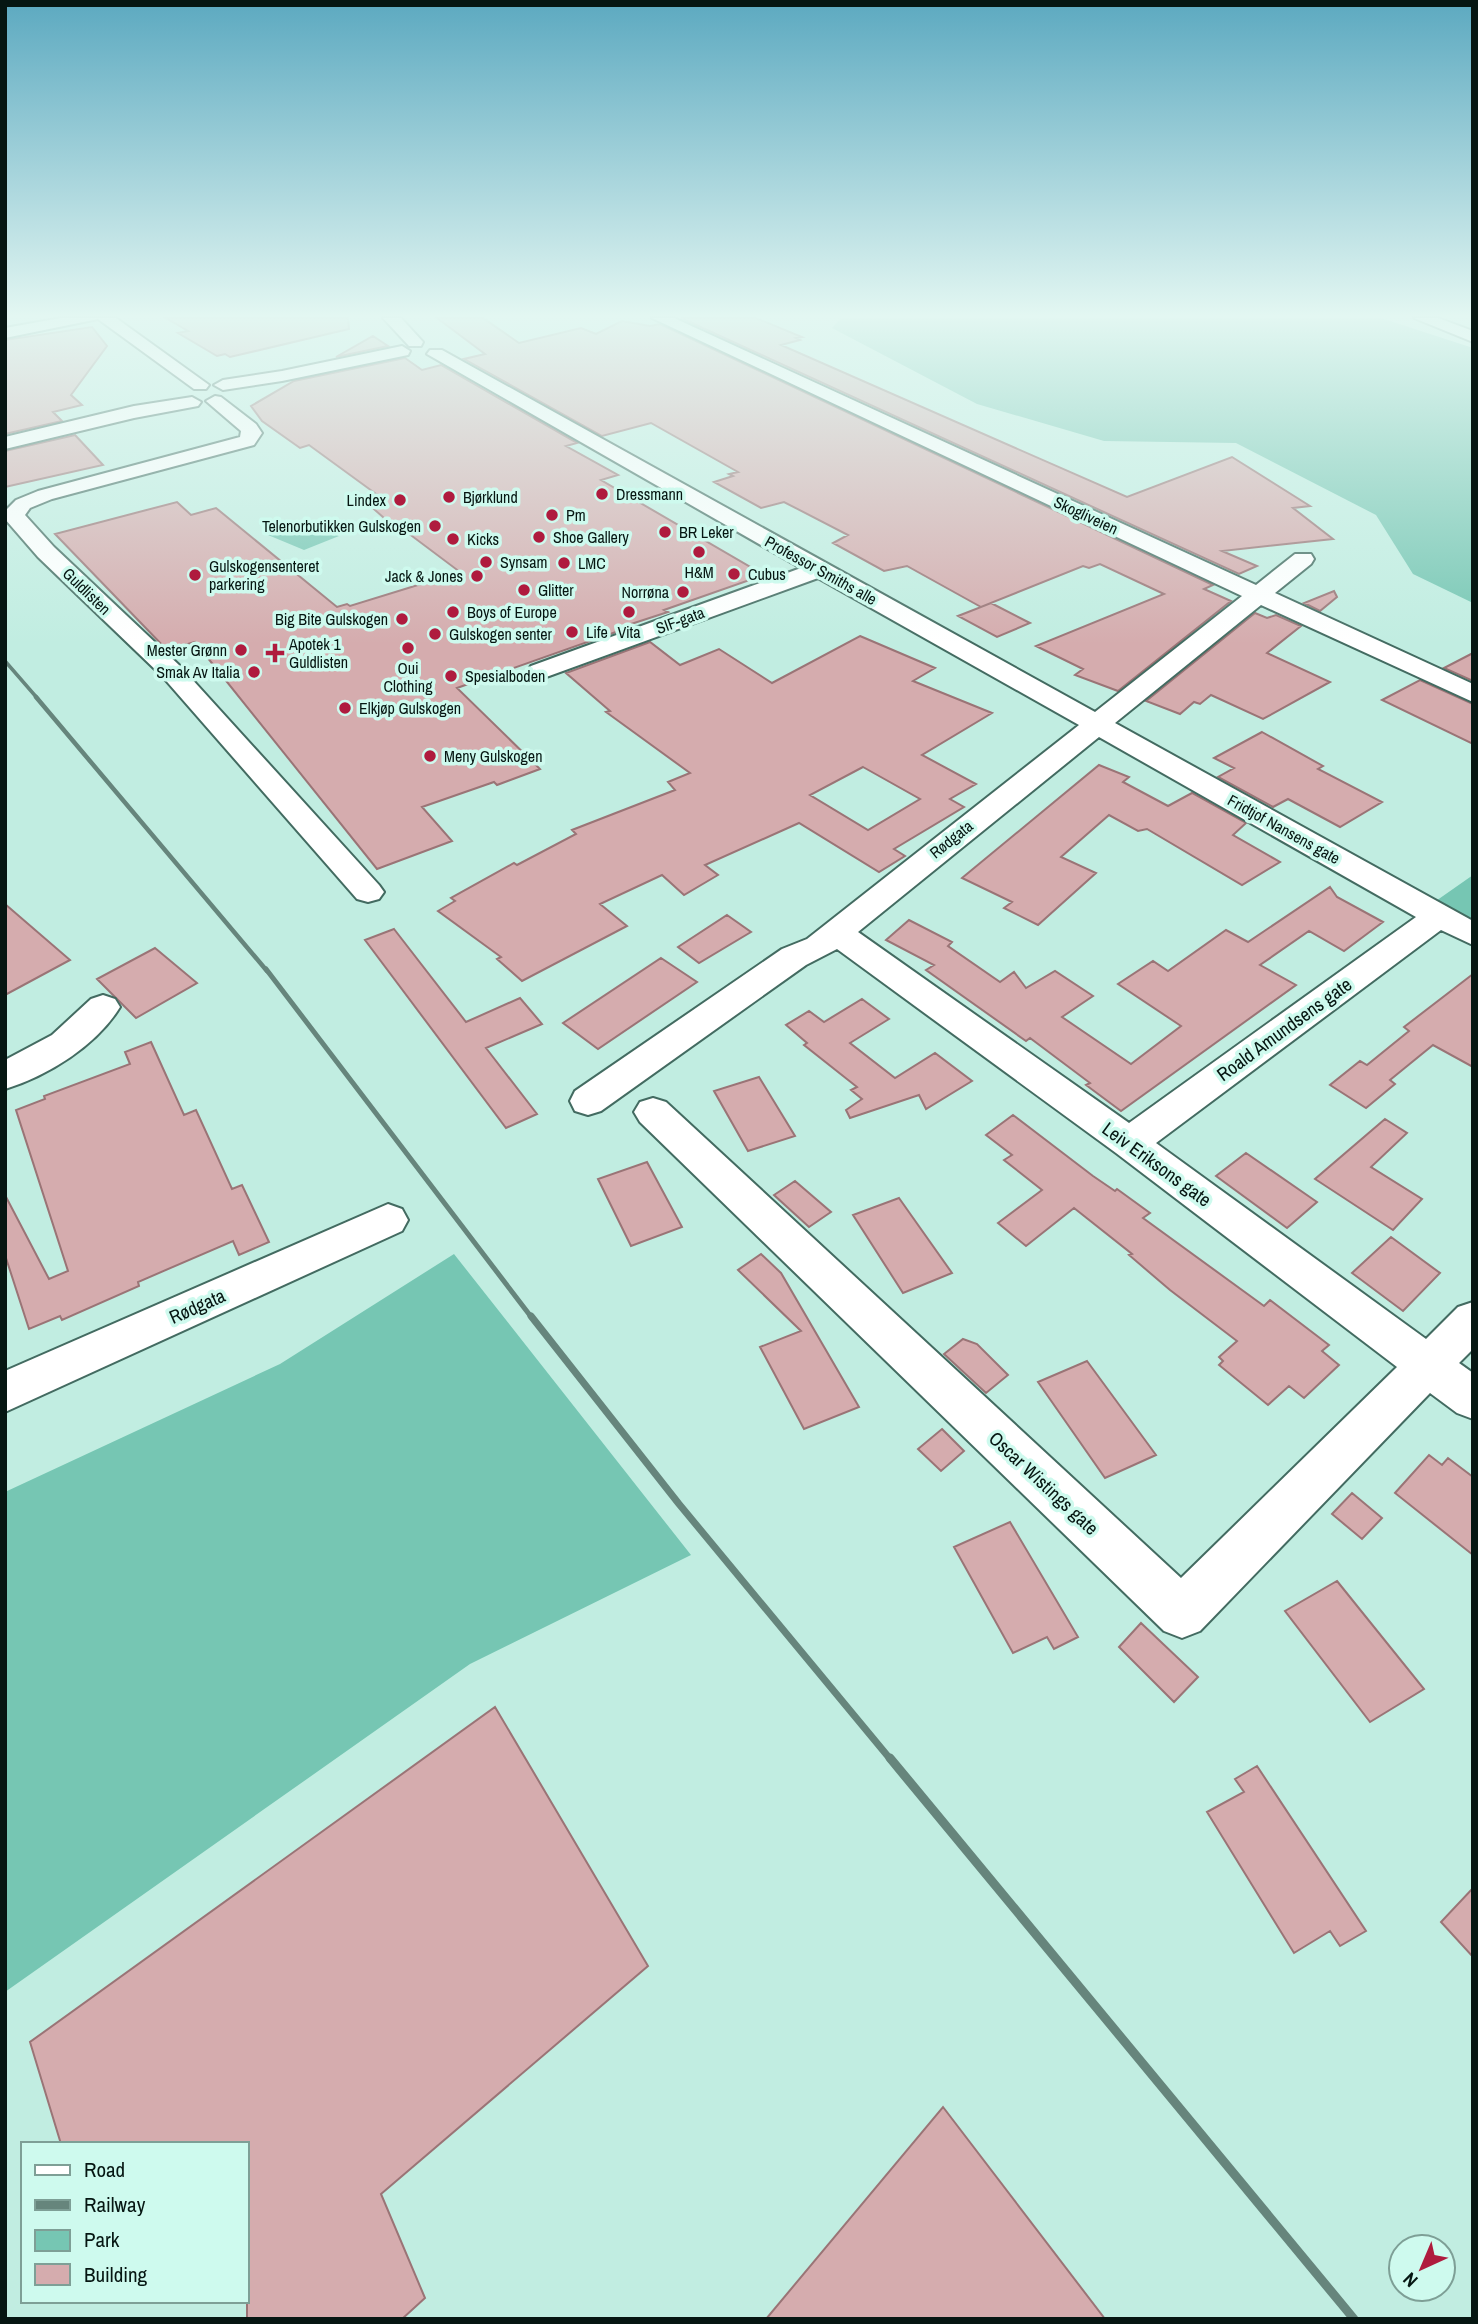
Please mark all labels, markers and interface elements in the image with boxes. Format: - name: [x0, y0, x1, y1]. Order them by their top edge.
- place label: Dressmann: [616, 483, 683, 505]
- place label: Bjørklund: [463, 486, 518, 508]
- marker: Dressmann: [594, 486, 610, 502]
- place label: Lindex: [347, 489, 386, 511]
- marker: Bjørklund: [441, 489, 457, 505]
- street label: Skogliveien: [1050, 491, 1122, 539]
- marker: Lindex: [392, 492, 408, 508]
- place label: Pm: [566, 504, 586, 526]
- marker: Pm: [544, 507, 560, 523]
- place label: Telenorbutikken Gulskogen: [262, 515, 421, 537]
- marker: Telenorbutikken Gulskogen: [427, 518, 443, 534]
- place label: BR Leker: [679, 521, 734, 543]
- marker: BR Leker: [657, 524, 673, 540]
- place label: Shoe Gallery: [553, 526, 629, 548]
- place label: Kicks: [467, 528, 499, 550]
- marker: Shoe Gallery: [531, 529, 547, 545]
- street label: Professor Smiths alle: [761, 530, 881, 610]
- marker: Kicks: [445, 531, 461, 547]
- marker: H&M: [691, 544, 707, 560]
- place label: Synsam: [500, 551, 547, 573]
- place label: LMC: [578, 552, 606, 574]
- marker: Synsam: [478, 554, 494, 570]
- place label: Gulskogensenteret parkering: [209, 555, 319, 595]
- marker: LMC: [556, 555, 572, 571]
- place label: H&M: [684, 561, 714, 583]
- street label: Guldlisten: [58, 563, 116, 619]
- place label: Cubus: [748, 563, 786, 585]
- place label: Jack & Jones: [385, 565, 463, 587]
- marker: Cubus: [726, 566, 742, 582]
- marker: Gulskogensenteret parkering: [187, 567, 203, 583]
- marker: Jack & Jones: [469, 568, 485, 584]
- place label: Glitter: [538, 579, 574, 601]
- place label: Norrøna: [622, 581, 670, 603]
- marker: Glitter: [516, 582, 532, 598]
- marker: Norrøna: [675, 584, 691, 600]
- place label: Boys of Europe: [467, 601, 557, 623]
- street label: SIF-gata: [653, 601, 708, 639]
- marker: Boys of Europe: [445, 604, 461, 620]
- marker: Vita: [621, 604, 637, 620]
- place label: Big Bite Gulskogen: [275, 608, 388, 630]
- marker: Big Bite Gulskogen: [394, 611, 410, 627]
- place label: Life: [586, 621, 608, 643]
- place label: Vita: [617, 621, 641, 643]
- place label: Gulskogen senter: [449, 623, 552, 645]
- marker: Life: [564, 624, 580, 640]
- marker: Gulskogen senter: [427, 626, 443, 642]
- place label: Apotek 1 Guldlisten: [288, 633, 348, 673]
- place label: Mester Grønn: [147, 639, 227, 661]
- marker: Oui Clothing: [400, 640, 416, 656]
- marker: Mester Grønn: [233, 642, 249, 658]
- marker: Apotek 1 Guldlisten: [267, 645, 283, 661]
- place label: Oui Clothing: [384, 657, 433, 697]
- place label: Smak Av Italia: [156, 661, 241, 683]
- marker: Smak Av Italia: [246, 664, 262, 680]
- place label: Spesialboden: [465, 665, 545, 687]
- marker: Spesialboden: [443, 668, 459, 684]
- place label: Elkjøp Gulskogen: [359, 697, 461, 719]
- marker: Elkjøp Gulskogen: [337, 700, 353, 716]
- place label: Meny Gulskogen: [444, 745, 542, 767]
- marker: Meny Gulskogen: [422, 748, 438, 764]
- street label: Fridtjof Nansens gate: [1224, 789, 1344, 869]
- street label: Rødgata: [925, 814, 978, 863]
- street label: Roald Amundsens gate: [1211, 971, 1357, 1087]
- street label: Leiv Eriksons gate: [1097, 1116, 1217, 1212]
- street label: Rødgata: [165, 1282, 229, 1330]
- street label: Oscar Wistings gate: [984, 1425, 1104, 1541]
- legend: [21, 2142, 248, 2303]
- text: Road: [84, 2155, 125, 2184]
- text: Railway: [84, 2190, 146, 2219]
- text: Park: [84, 2225, 120, 2254]
- north arrow: [1387, 2233, 1457, 2303]
- text: Building: [84, 2260, 148, 2289]
- text: N: [1397, 2267, 1423, 2293]

